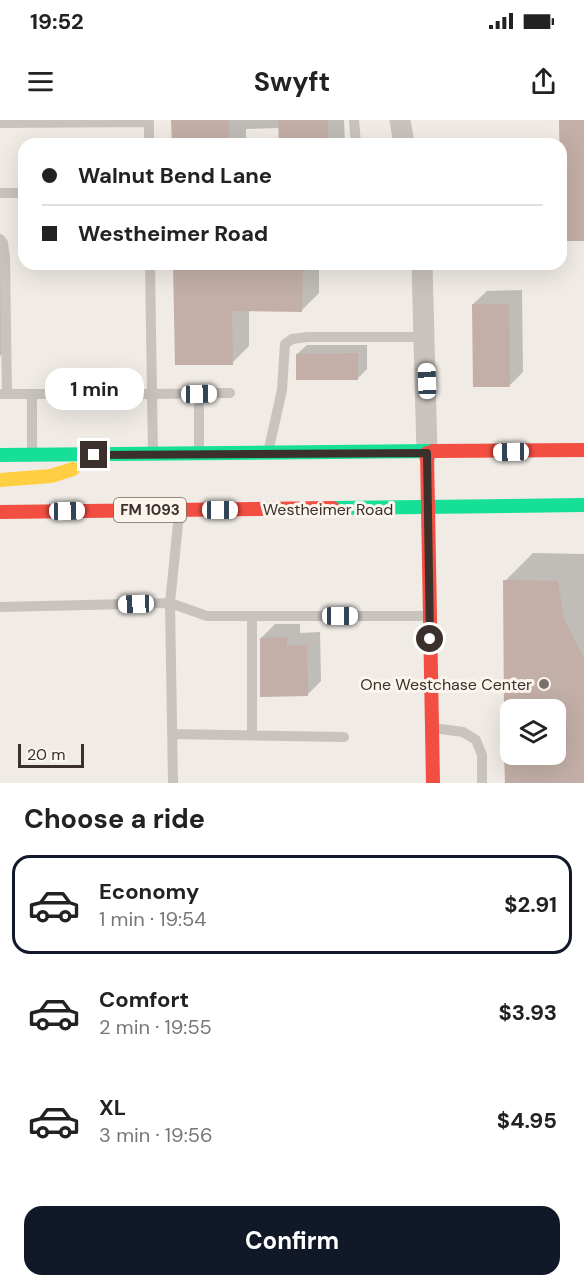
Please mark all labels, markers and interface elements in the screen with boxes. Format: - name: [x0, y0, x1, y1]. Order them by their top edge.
- text: 19:52: [30, 7, 84, 36]
- text: Swyft: [254, 64, 330, 99]
- icon: menu: [24, 65, 57, 98]
- icon: share: [527, 65, 560, 98]
- text: Walnut Bend Lane: [78, 161, 272, 190]
- text: Westheimer Road: [78, 219, 268, 248]
- car: [417, 363, 437, 399]
- callout: 1 min: [44, 368, 144, 410]
- text: 1 min: [70, 376, 119, 402]
- car: [181, 385, 217, 403]
- route end: [80, 441, 107, 468]
- car: [493, 443, 529, 461]
- road number: FM 1093: [114, 498, 186, 522]
- street label: Westheimer Road: [263, 499, 393, 520]
- car: [202, 501, 238, 519]
- car: [49, 502, 85, 520]
- car: [118, 594, 154, 614]
- car: [322, 607, 358, 625]
- route start: [416, 625, 443, 652]
- place label: One Westchase Center: [360, 674, 532, 695]
- marker: One Westchase Center: [537, 677, 551, 691]
- map controls: [500, 699, 566, 765]
- button: layers: [500, 699, 566, 765]
- scale bar: [18, 741, 84, 768]
- text: 20 m: [27, 744, 66, 765]
- text: Choose a ride: [24, 801, 205, 836]
- text: Economy: [99, 877, 199, 906]
- icon: car: [27, 878, 81, 932]
- text: $2.91: [504, 890, 557, 919]
- text: 1 min · 19:54: [99, 906, 206, 932]
- text: Comfort: [99, 985, 189, 1014]
- icon: car: [27, 986, 81, 1040]
- text: $3.93: [498, 998, 557, 1027]
- text: 2 min · 19:55: [99, 1014, 212, 1040]
- text: XL: [99, 1093, 126, 1122]
- icon: car: [27, 1094, 81, 1148]
- text: $4.95: [497, 1106, 557, 1135]
- text: 3 min · 19:56: [99, 1122, 212, 1148]
- button: Confirm: [24, 1206, 560, 1275]

